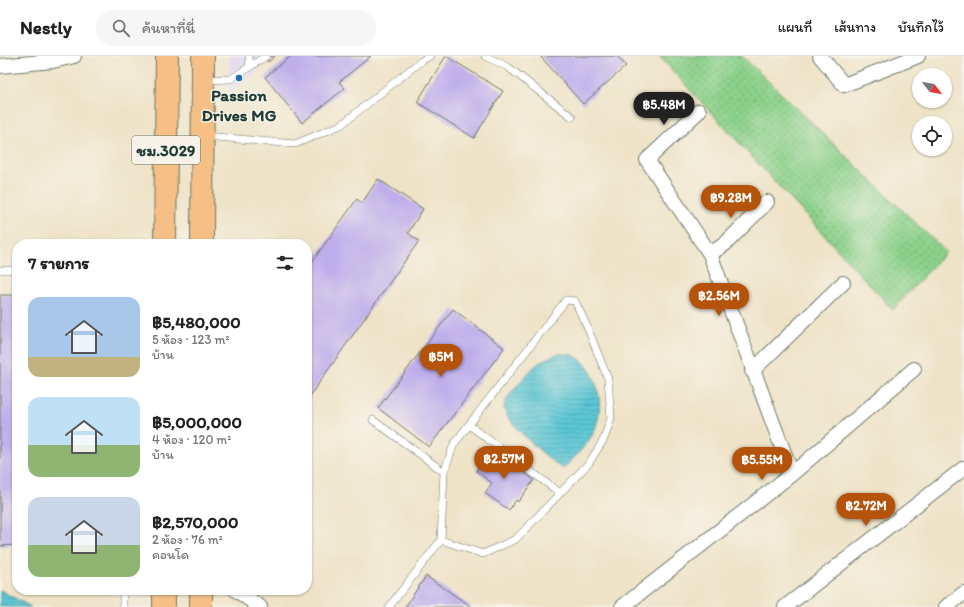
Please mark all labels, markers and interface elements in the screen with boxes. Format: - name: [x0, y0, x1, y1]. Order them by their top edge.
- search box: [96, 10, 376, 46]
- text: Nestly: [20, 16, 72, 39]
- icon: search: [110, 17, 132, 39]
- text: ค้นหาที่นี่: [142, 19, 195, 37]
- text: แผนที่: [778, 19, 812, 36]
- text: เส้นทาง: [834, 19, 876, 36]
- text: บันทึกไว้: [898, 19, 944, 36]
- north arrow: [912, 68, 952, 108]
- map controls: [912, 68, 952, 156]
- marker: Passion Drives MG: [234, 73, 244, 83]
- place label: Passion Drives MG: [202, 85, 277, 125]
- pin: ฿5.48M: [631, 92, 697, 126]
- text: ฿5.48M: [642, 97, 686, 112]
- button: locate: [912, 116, 952, 156]
- road number: ชม.3029: [132, 136, 200, 164]
- pin: ฿9.28M: [698, 185, 764, 219]
- text: ฿9.28M: [710, 190, 752, 205]
- icon: filters: [274, 252, 296, 274]
- text: 7 รายการ: [28, 253, 90, 273]
- pin: ฿2.56M: [686, 283, 752, 317]
- text: ฿2.56M: [698, 288, 740, 303]
- text: ฿5,480,000: [152, 312, 241, 332]
- icon: home: [60, 313, 108, 361]
- text: 5 ห้อง · 123 m²: [152, 332, 229, 347]
- pin: ฿5M: [422, 344, 460, 378]
- text: บ้าน: [152, 347, 174, 362]
- text: ฿5M: [429, 349, 453, 364]
- text: ฿5,000,000: [152, 412, 242, 432]
- icon: home: [60, 413, 108, 461]
- text: 4 ห้อง · 120 m²: [152, 432, 231, 447]
- pin: ฿2.57M: [471, 446, 537, 480]
- text: บ้าน: [152, 447, 174, 462]
- pin: ฿5.55M: [729, 447, 795, 481]
- text: ฿2.57M: [483, 451, 525, 466]
- text: ฿5.55M: [741, 452, 783, 467]
- pin: ฿2.72M: [833, 493, 899, 527]
- text: ฿2.72M: [845, 498, 887, 513]
- text: ฿2,570,000: [152, 512, 239, 532]
- icon: home: [60, 513, 108, 561]
- text: 2 ห้อง · 76 m²: [152, 532, 223, 547]
- text: คอนโด: [152, 547, 189, 562]

